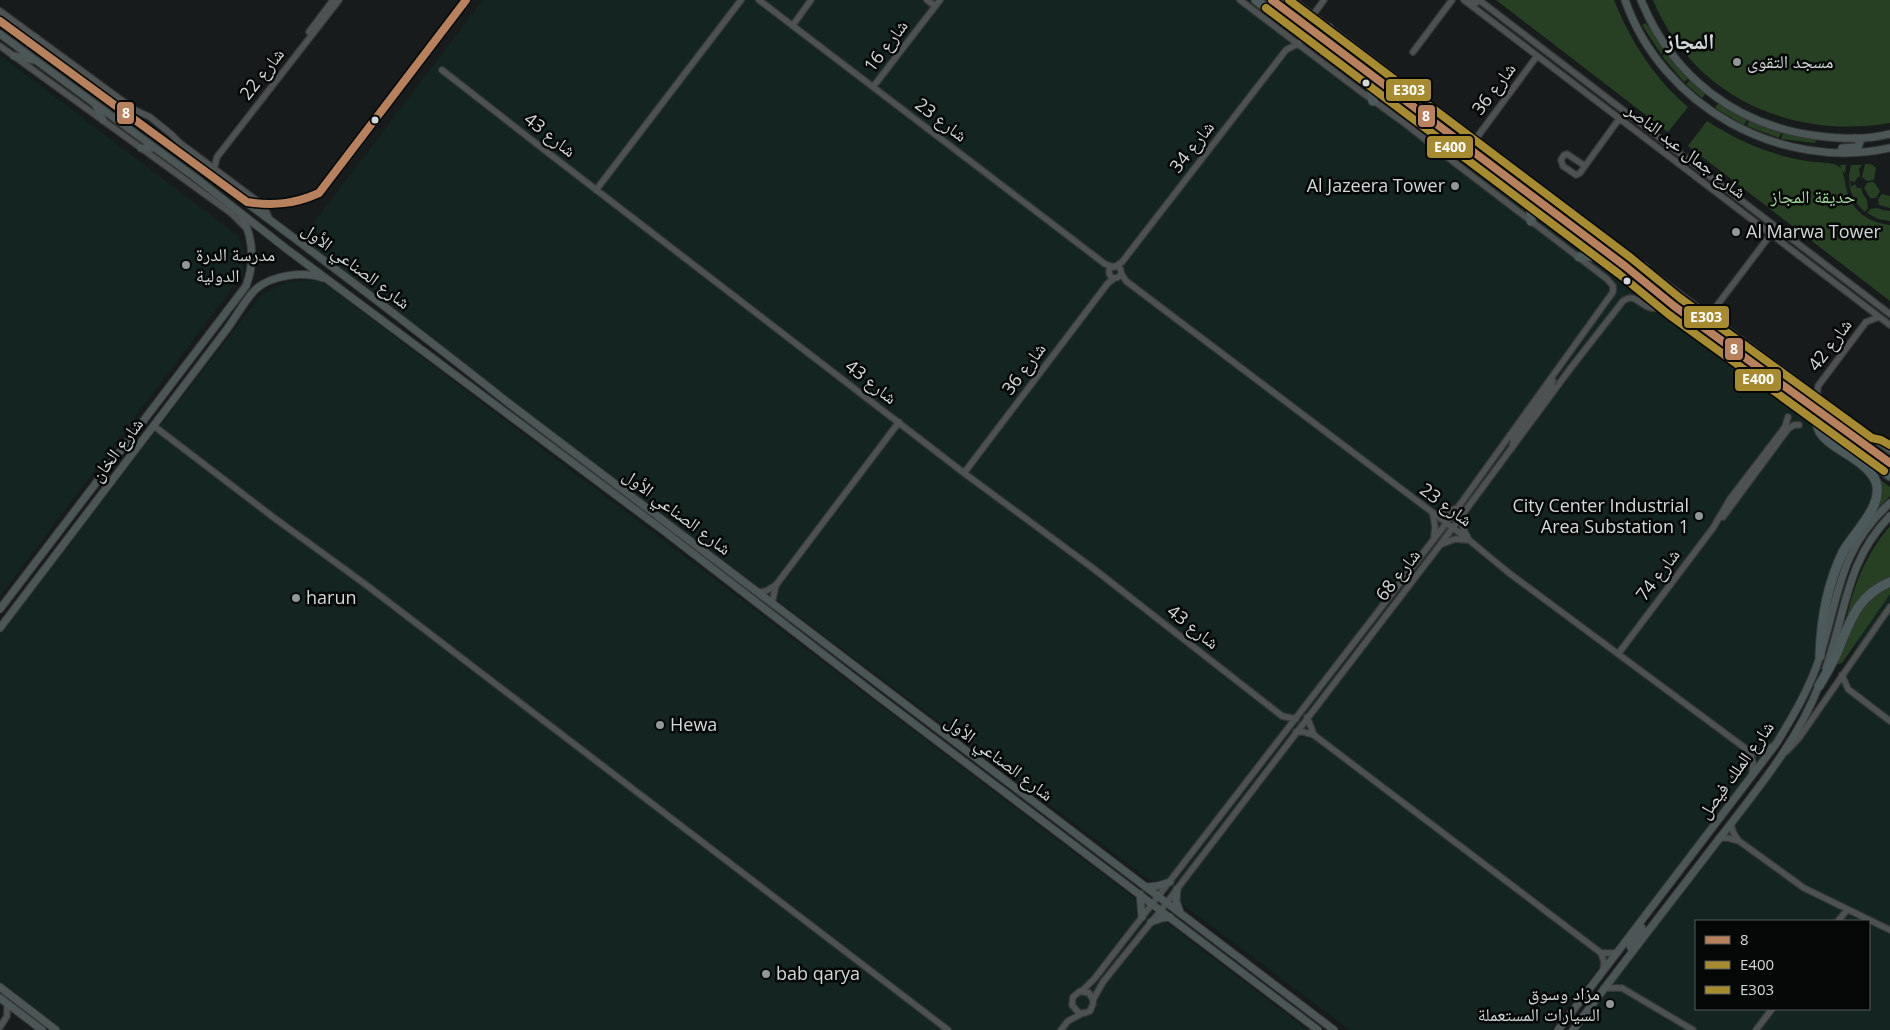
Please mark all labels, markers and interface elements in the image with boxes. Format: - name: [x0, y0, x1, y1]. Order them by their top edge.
- street label: شارع 16: [858, 14, 913, 76]
- district label: المجاز: [1664, 25, 1715, 55]
- street label: شارع 22: [233, 43, 289, 104]
- place label: مسجد التقوى: [1747, 49, 1833, 73]
- marker: مسجد التقوى: [1731, 56, 1743, 68]
- street label: شارع 36: [1466, 57, 1521, 119]
- unlabelled marker: [1361, 78, 1371, 88]
- line badge: E303: [1385, 78, 1432, 102]
- text: E303: [1393, 80, 1425, 99]
- street label: شارع 23: [911, 92, 973, 147]
- street label: شارع جمال عبد الناصر: [1621, 97, 1752, 203]
- line badge: 8: [116, 101, 135, 125]
- text: 8: [122, 103, 130, 122]
- line badge: 8: [1417, 104, 1436, 128]
- street label: شارع 43: [520, 106, 581, 162]
- text: 8: [1422, 106, 1430, 125]
- unlabelled marker: [370, 115, 380, 125]
- street label: شارع 34: [1163, 116, 1219, 177]
- line badge: E400: [1426, 135, 1474, 159]
- text: E400: [1434, 137, 1466, 156]
- place label: Al Jazeera Tower: [1307, 173, 1446, 197]
- marker: Al Jazeera Tower: [1449, 180, 1461, 192]
- park label: حديقة المجاز: [1770, 184, 1855, 208]
- street label: شارع الصناعي الأول: [295, 217, 416, 317]
- place label: Al Marwa Tower: [1746, 219, 1882, 243]
- marker: Al Marwa Tower: [1730, 226, 1742, 238]
- place label: مدرسة الدرة الدولية: [196, 242, 275, 287]
- marker: مدرسة الدرة الدولية: [180, 259, 192, 271]
- unlabelled marker: [1622, 276, 1632, 286]
- line badge: E303: [1683, 305, 1730, 329]
- text: E303: [1690, 307, 1722, 326]
- street label: شارع 42: [1802, 313, 1857, 375]
- street label: شارع 36: [996, 337, 1051, 399]
- line badge: 8: [1724, 337, 1744, 361]
- text: 8: [1730, 339, 1738, 358]
- street label: شارع 43: [841, 353, 902, 409]
- line badge: E400: [1734, 368, 1782, 392]
- text: E400: [1742, 369, 1774, 388]
- street label: شارع الخان: [84, 413, 148, 486]
- street label: شارع الصناعي الأول: [616, 463, 737, 563]
- street label: شارع 23: [1415, 477, 1478, 531]
- place label: City Center Industrial Area Substation 1: [1512, 493, 1689, 538]
- marker: City Center Industrial Area Substation 1: [1693, 510, 1705, 522]
- street label: شارع 74: [1630, 543, 1685, 605]
- street label: شارع 68: [1369, 544, 1425, 605]
- place label: harun: [306, 585, 356, 609]
- marker: harun: [290, 592, 302, 604]
- street label: شارع 43: [1163, 598, 1224, 654]
- street label: شارع الصناعي الأول: [938, 709, 1059, 809]
- place label: Hewa: [670, 712, 717, 736]
- street label: شارع الملك فيصل: [1692, 716, 1779, 823]
- marker: Hewa: [654, 719, 666, 731]
- legend: [1695, 920, 1870, 1010]
- text: 8: [1740, 929, 1749, 949]
- text: E400: [1740, 954, 1774, 974]
- place label: bab qarya: [776, 961, 860, 985]
- marker: bab qarya: [760, 968, 772, 980]
- text: E303: [1740, 979, 1774, 999]
- place label: مزاد وسوق السيارات المستعملة: [1478, 981, 1600, 1026]
- marker: مزاد وسوق السيارات المستعملة: [1604, 998, 1616, 1010]

